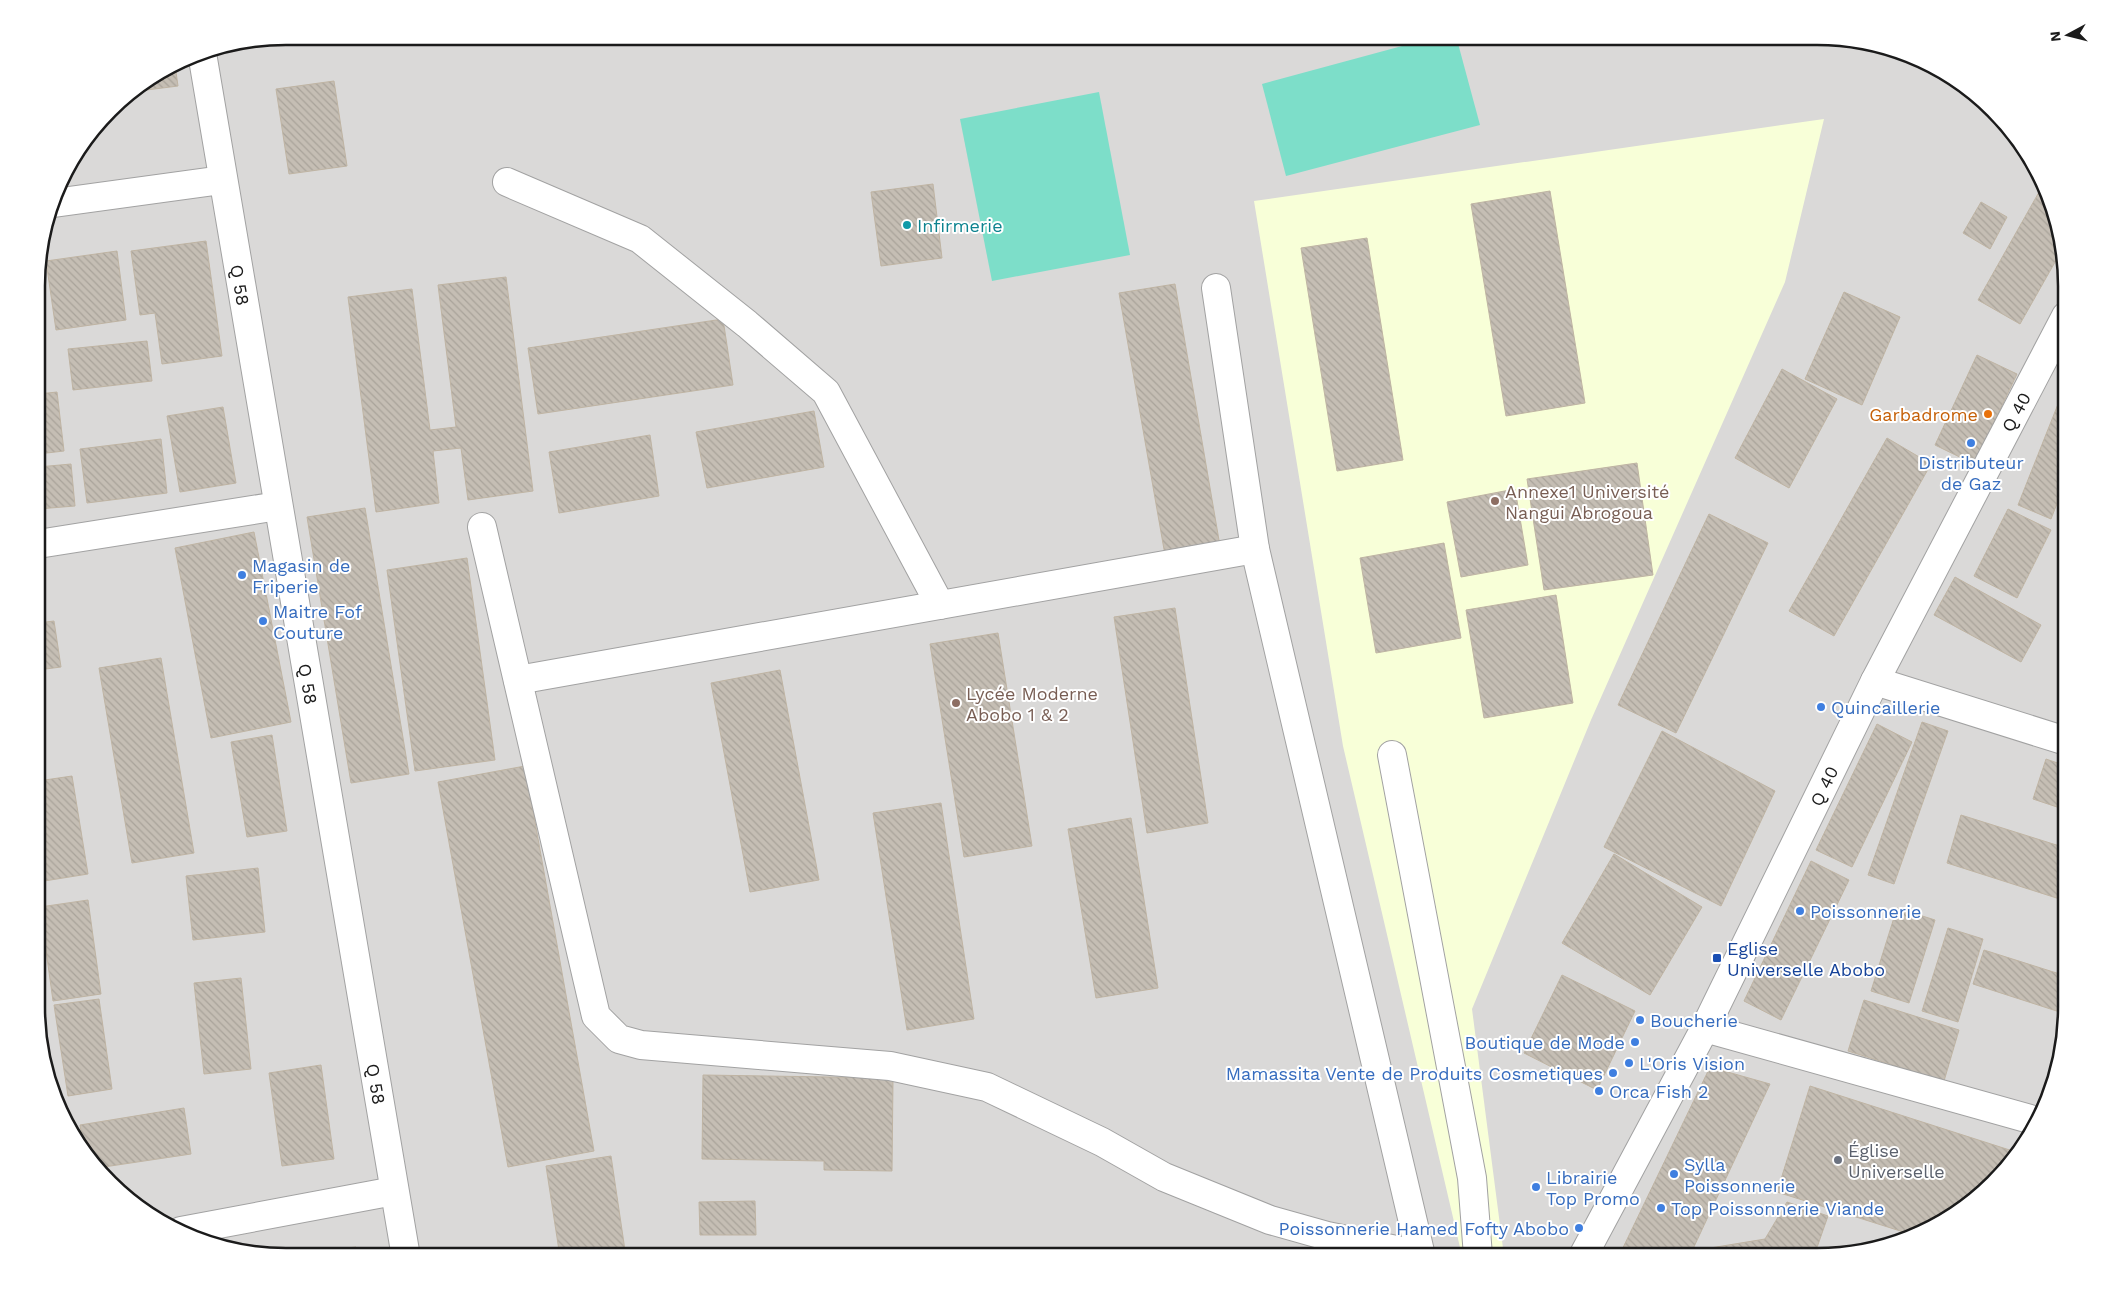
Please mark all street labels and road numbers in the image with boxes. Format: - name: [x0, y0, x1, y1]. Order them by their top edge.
- street label: Q 58: [226, 263, 254, 307]
- street label: Q 40: [1997, 389, 2035, 435]
- street label: Q 58: [294, 662, 322, 706]
- street label: Q 40: [1805, 763, 1843, 809]
- street label: Q 58: [362, 1062, 390, 1106]

